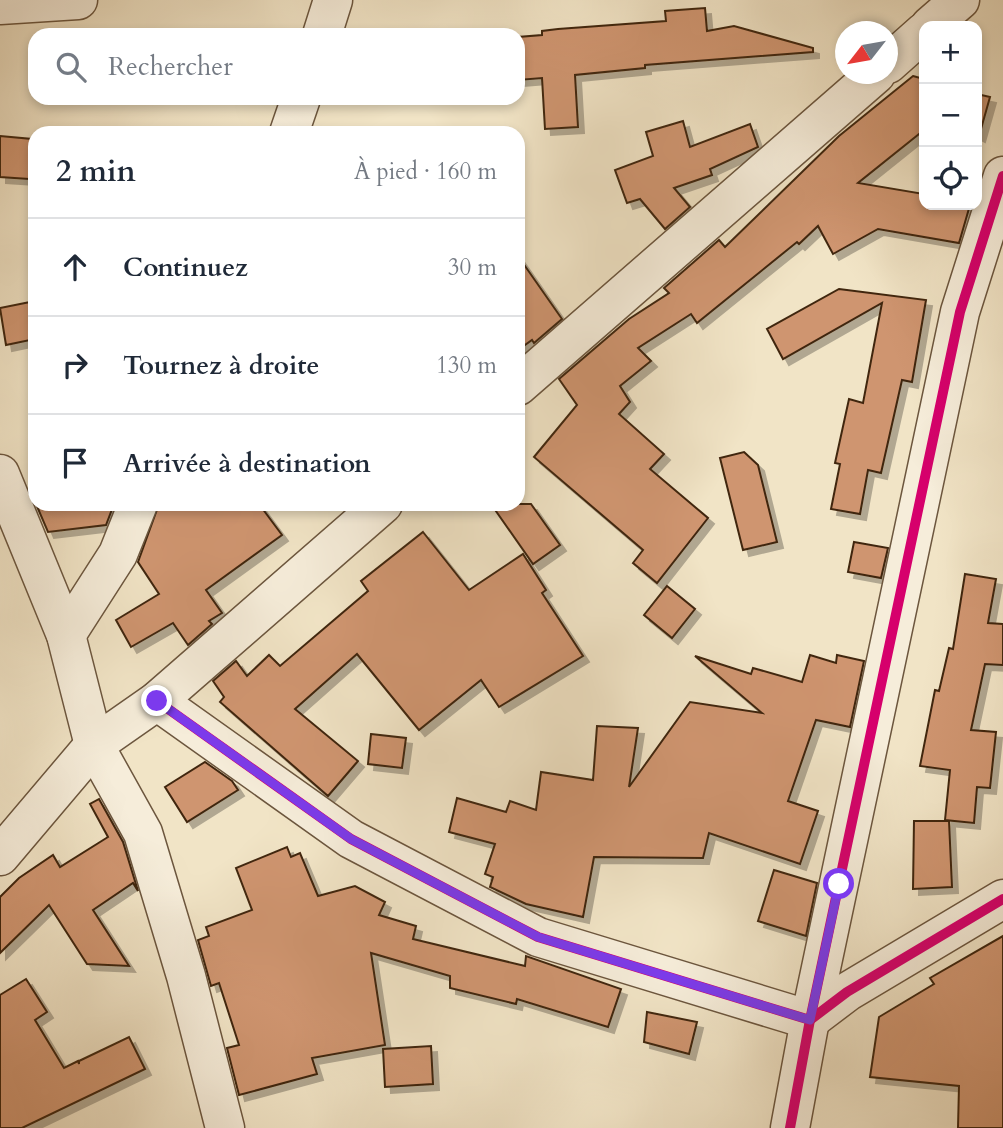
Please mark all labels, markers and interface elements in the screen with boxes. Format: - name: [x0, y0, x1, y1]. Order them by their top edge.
- north arrow: [835, 21, 898, 84]
- map controls: [919, 21, 982, 210]
- button: +: [919, 21, 982, 84]
- search box: [28, 28, 525, 105]
- icon: search: [52, 48, 90, 86]
- text: Rechercher: [108, 49, 233, 84]
- button: −: [919, 84, 982, 147]
- button: locate: [919, 147, 982, 210]
- text: 2 min: [56, 151, 136, 192]
- text: À pied · 160 m: [354, 156, 497, 187]
- icon: ahead: [56, 248, 94, 286]
- text: Continuez: [123, 250, 248, 285]
- text: 30 m: [448, 252, 497, 283]
- icon: right: [56, 346, 94, 384]
- text: Tournez à droite: [123, 348, 319, 383]
- text: 130 m: [436, 350, 497, 381]
- icon: arrive: [56, 444, 94, 482]
- text: Arrivée à destination: [123, 446, 371, 481]
- route end: [141, 685, 172, 716]
- route start: [823, 868, 854, 899]

